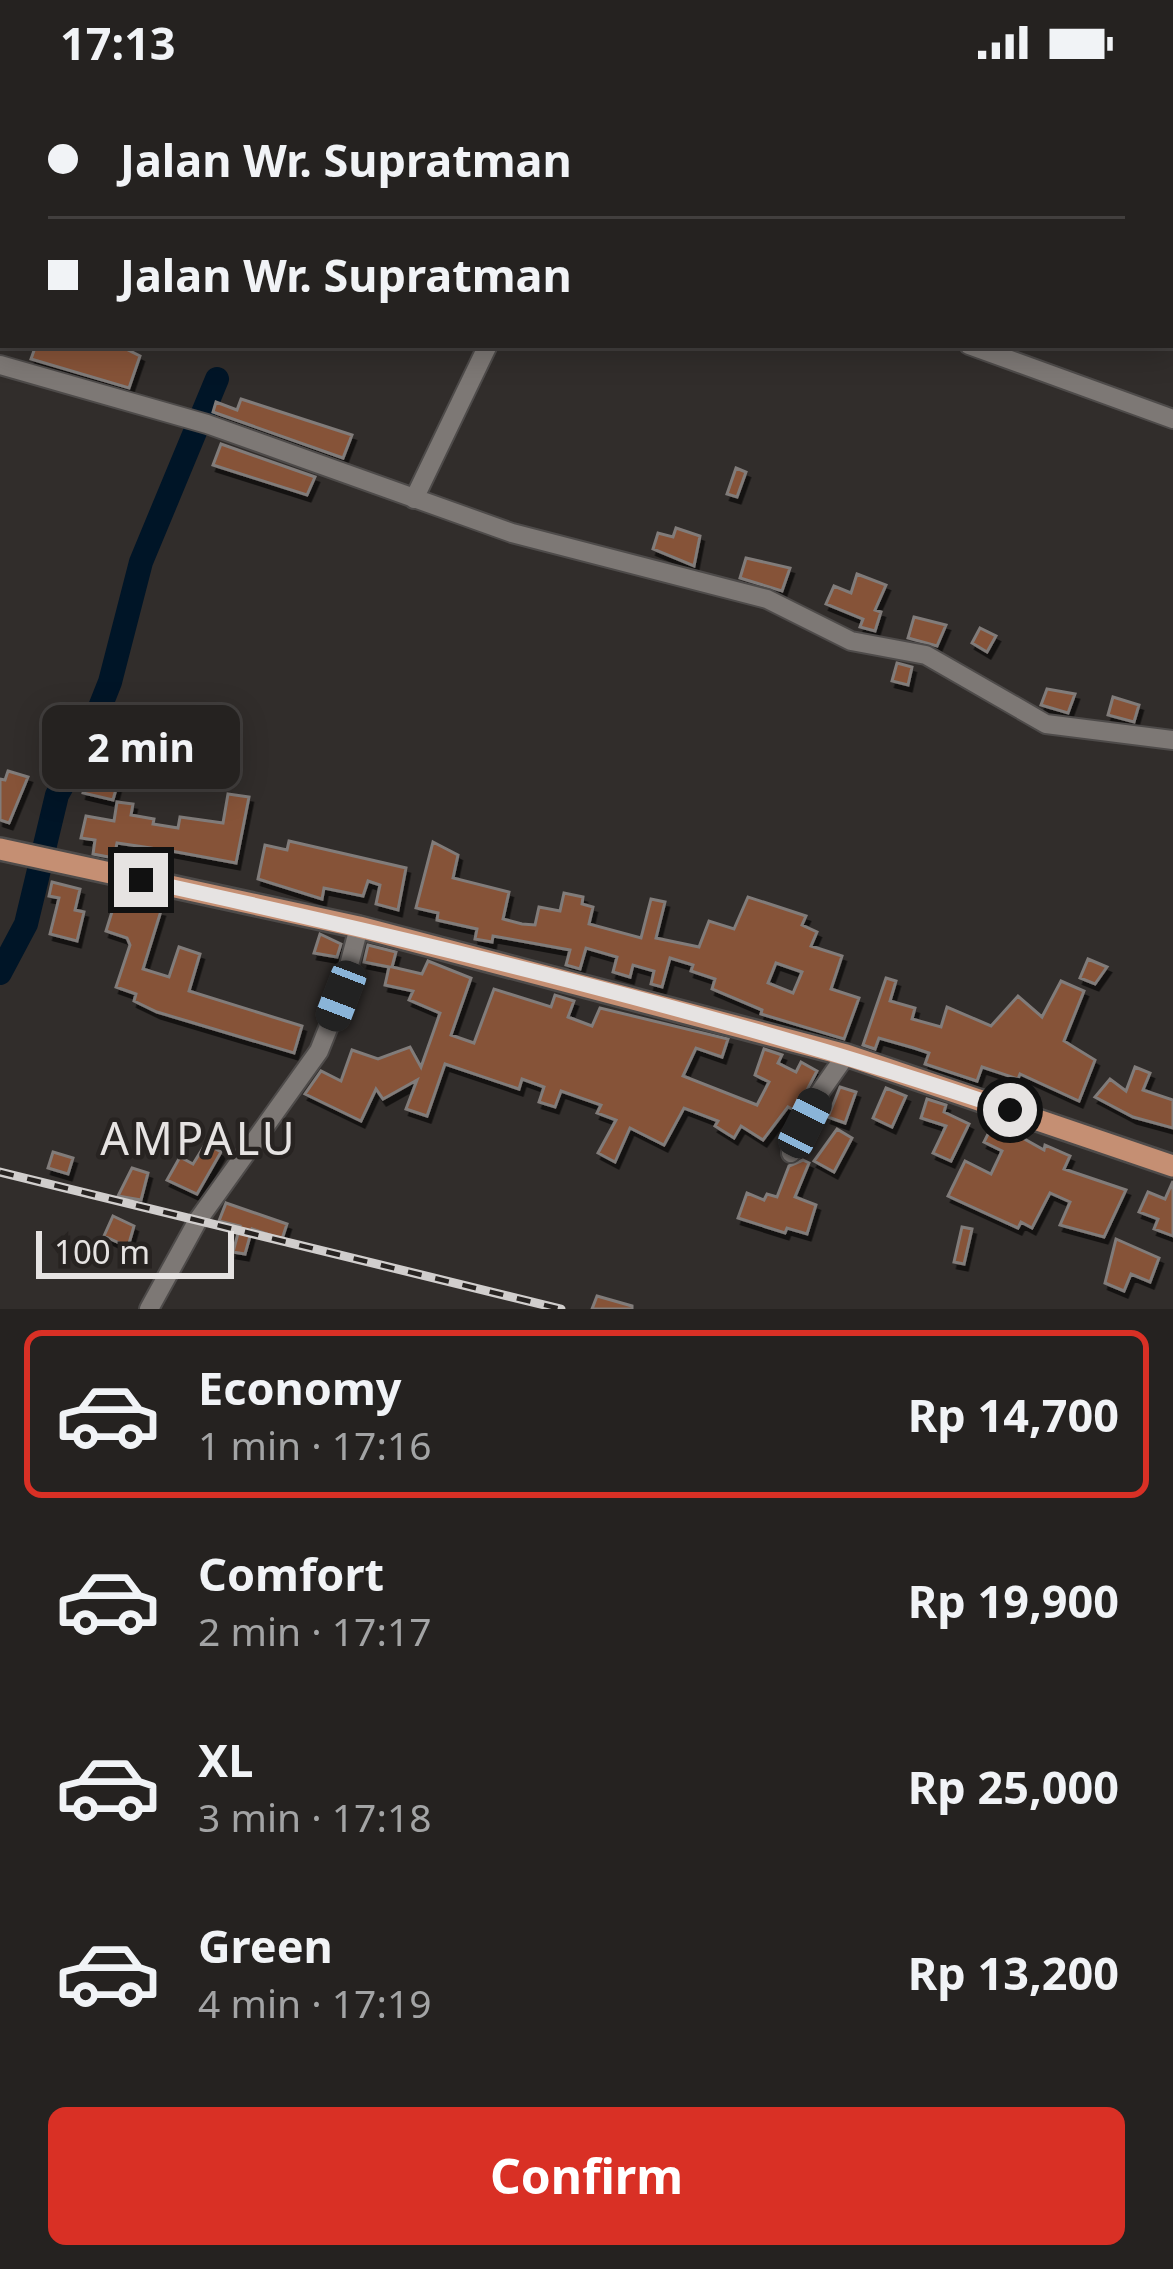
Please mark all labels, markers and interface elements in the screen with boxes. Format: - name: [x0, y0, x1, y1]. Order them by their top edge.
- text: 17:13: [60, 12, 176, 73]
- text: Jalan Wr. Supratman: [120, 129, 572, 190]
- text: Jalan Wr. Supratman: [120, 244, 572, 305]
- callout: 2 min: [42, 706, 240, 790]
- text: 2 min: [87, 720, 195, 773]
- route end: [114, 853, 168, 907]
- car: [311, 956, 371, 1036]
- car: [773, 1083, 837, 1163]
- route start: [983, 1083, 1037, 1137]
- district label: AMPALU: [100, 1107, 298, 1168]
- scale bar: [36, 1225, 234, 1278]
- text: 100 m: [54, 1229, 150, 1274]
- text: Economy: [198, 1357, 402, 1418]
- icon: car: [54, 1360, 162, 1468]
- text: Rp 14,700: [908, 1384, 1119, 1445]
- text: 1 min · 17:16: [198, 1418, 432, 1471]
- text: Comfort: [198, 1543, 384, 1604]
- icon: car: [54, 1546, 162, 1654]
- text: Rp 19,900: [908, 1570, 1119, 1631]
- text: 2 min · 17:17: [198, 1604, 432, 1657]
- text: XL: [198, 1729, 253, 1790]
- icon: car: [54, 1732, 162, 1840]
- text: Rp 25,000: [908, 1756, 1119, 1817]
- text: 3 min · 17:18: [198, 1790, 432, 1843]
- text: Green: [198, 1915, 333, 1976]
- icon: car: [54, 1918, 162, 2026]
- text: Rp 13,200: [908, 1942, 1119, 2003]
- text: 4 min · 17:19: [198, 1976, 432, 2029]
- button: Confirm: [48, 2107, 1125, 2245]

